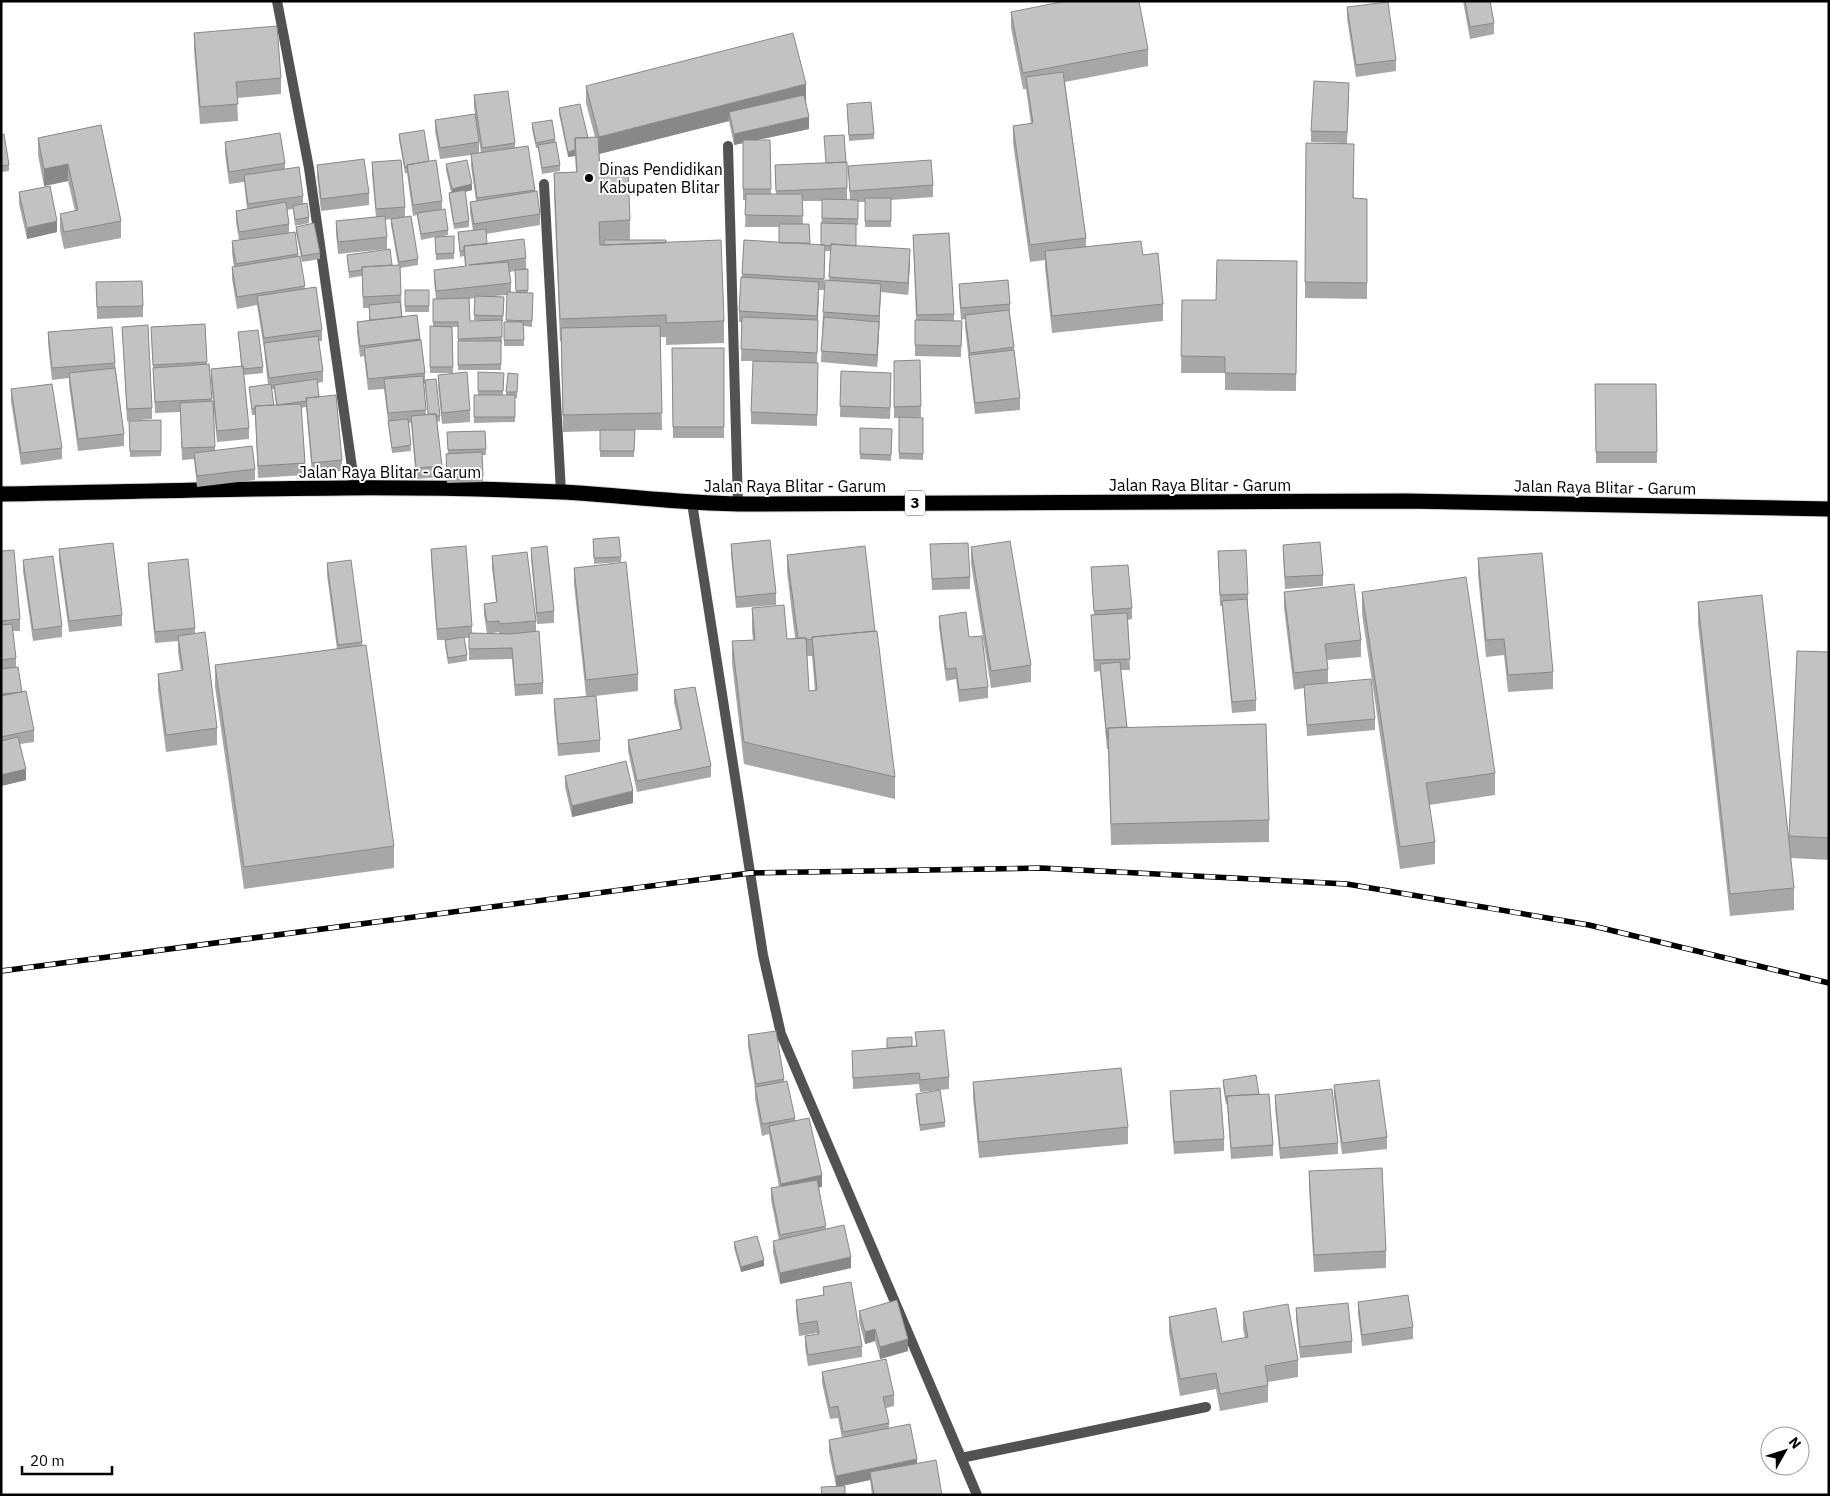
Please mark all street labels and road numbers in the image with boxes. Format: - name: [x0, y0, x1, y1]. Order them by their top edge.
- street label: Jalan Raya Blitar - Garum: [299, 462, 481, 482]
- street label: Jalan Raya Blitar - Garum: [1109, 475, 1291, 495]
- street label: Jalan Raya Blitar - Garum: [1514, 475, 1696, 499]
- street label: Jalan Raya Blitar - Garum: [704, 476, 886, 496]
- road number: 3: [905, 490, 925, 516]

